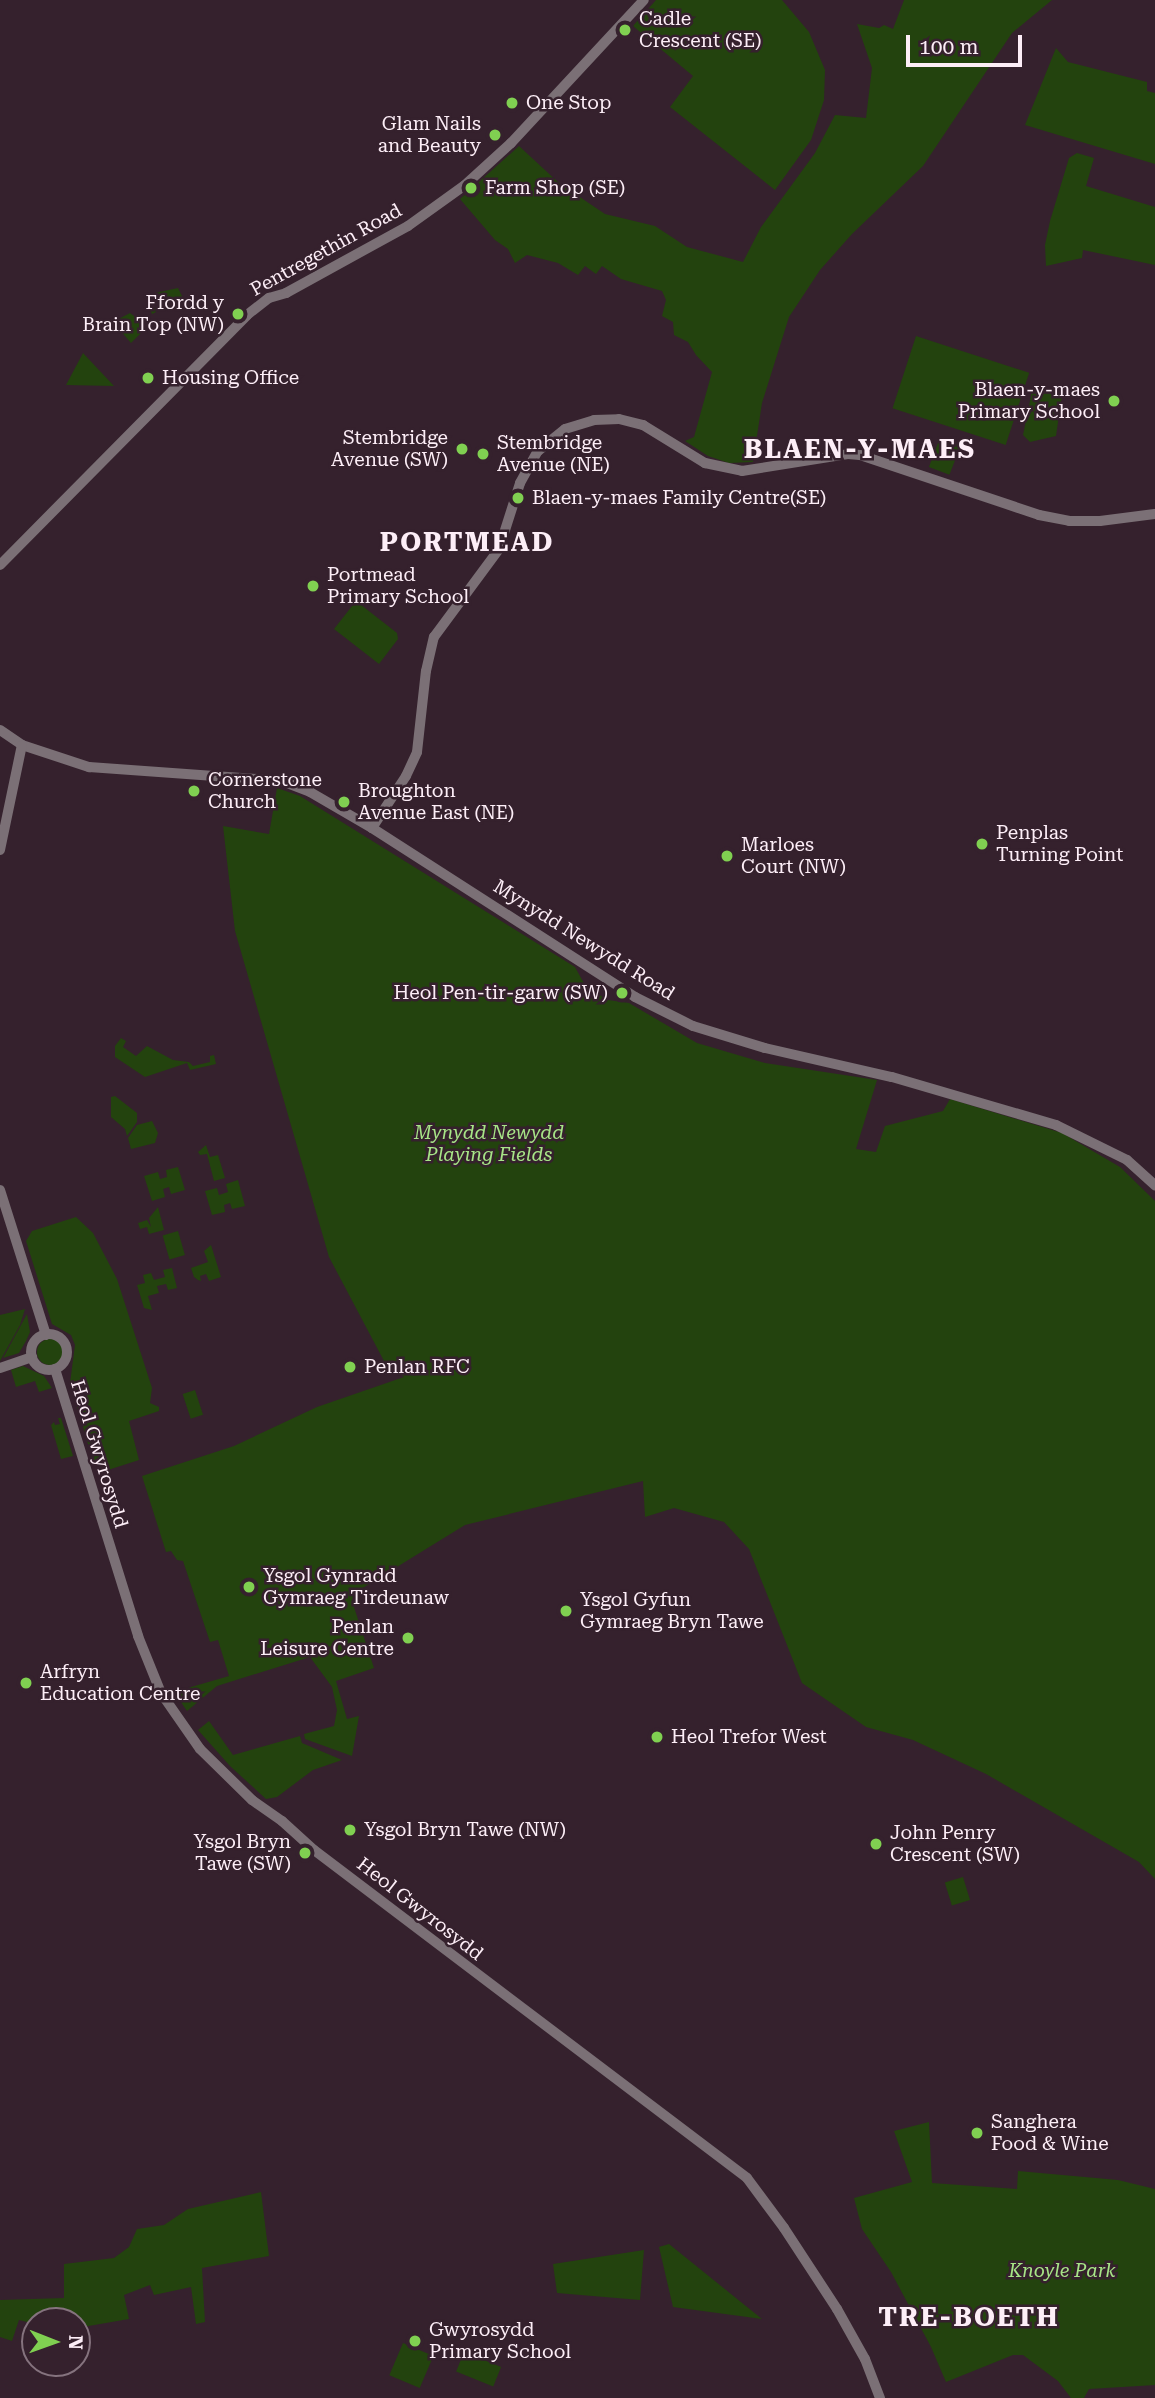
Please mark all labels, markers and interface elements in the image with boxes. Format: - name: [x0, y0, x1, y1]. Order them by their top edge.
- place label: Cadle Crescent (SE): [639, 8, 761, 52]
- scale bar: [910, 21, 1026, 65]
- marker: Cadle Crescent (SE): [617, 22, 633, 38]
- text: 100 m: [919, 35, 979, 59]
- place label: One Stop: [526, 92, 611, 114]
- marker: One Stop: [504, 95, 520, 111]
- place label: Glam Nails and Beauty: [378, 113, 481, 157]
- marker: Glam Nails and Beauty: [487, 127, 503, 143]
- place label: Farm Shop (SE): [485, 177, 625, 199]
- marker: Farm Shop (SE): [463, 180, 479, 196]
- street label: Pentregethin Road: [246, 199, 406, 301]
- place label: Ffordd y Brain Top (NW): [82, 292, 224, 336]
- marker: Ffordd y Brain Top (NW): [230, 306, 246, 322]
- place label: Housing Office: [162, 367, 299, 389]
- marker: Housing Office: [140, 370, 156, 386]
- place label: Blaen-y-maes Primary School: [958, 379, 1100, 423]
- marker: Blaen-y-maes Primary School: [1106, 393, 1122, 409]
- place label: Stembridge Avenue (SW): [331, 427, 448, 471]
- place label: Stembridge Avenue (NE): [497, 432, 610, 476]
- district label: BLAEN-Y-MAES: [745, 434, 975, 466]
- marker: Stembridge Avenue (SW): [454, 441, 470, 457]
- marker: Stembridge Avenue (NE): [475, 446, 491, 462]
- place label: Blaen-y-maes Family Centre(SE): [532, 487, 826, 509]
- marker: Blaen-y-maes Family Centre(SE): [510, 490, 526, 506]
- district label: PORTMEAD: [381, 527, 553, 559]
- place label: Portmead Primary School: [327, 564, 469, 608]
- marker: Portmead Primary School: [305, 578, 321, 594]
- place label: Cornerstone Church: [208, 769, 322, 813]
- place label: Broughton Avenue East (NE): [358, 780, 514, 824]
- marker: Cornerstone Church: [186, 783, 202, 799]
- marker: Broughton Avenue East (NE): [336, 794, 352, 810]
- place label: Penplas Turning Point: [996, 822, 1123, 866]
- place label: Marloes Court (NW): [741, 834, 846, 878]
- marker: Penplas Turning Point: [974, 836, 990, 852]
- marker: Marloes Court (NW): [719, 848, 735, 864]
- street label: Mynydd Newydd Road: [489, 875, 679, 1005]
- place label: Heol Pen-tir-garw (SW): [394, 982, 608, 1004]
- marker: Heol Pen-tir-garw (SW): [614, 985, 630, 1001]
- park label: Mynydd Newydd Playing Fields: [414, 1122, 564, 1166]
- place label: Penlan RFC: [364, 1356, 470, 1378]
- marker: Penlan RFC: [342, 1359, 358, 1375]
- street label: Heol Gwyrosydd: [66, 1377, 132, 1531]
- place label: Ysgol Gynradd Gymraeg Tirdeunaw: [263, 1565, 449, 1609]
- marker: Ysgol Gynradd Gymraeg Tirdeunaw: [241, 1579, 257, 1595]
- place label: Ysgol Gyfun Gymraeg Bryn Tawe: [580, 1589, 764, 1633]
- marker: Ysgol Gyfun Gymraeg Bryn Tawe: [558, 1603, 574, 1619]
- place label: Penlan Leisure Centre: [260, 1616, 394, 1660]
- marker: Penlan Leisure Centre: [400, 1630, 416, 1646]
- place label: Arfryn Education Centre: [40, 1661, 200, 1705]
- marker: Arfryn Education Centre: [18, 1675, 34, 1691]
- place label: Heol Trefor West: [671, 1726, 827, 1748]
- marker: Heol Trefor West: [649, 1729, 665, 1745]
- place label: Ysgol Bryn Tawe (NW): [364, 1819, 566, 1841]
- marker: Ysgol Bryn Tawe (NW): [342, 1822, 358, 1838]
- place label: John Penry Crescent (SW): [890, 1822, 1020, 1866]
- place label: Ysgol Bryn Tawe (SW): [193, 1831, 291, 1875]
- marker: John Penry Crescent (SW): [868, 1836, 884, 1852]
- marker: Ysgol Bryn Tawe (SW): [297, 1845, 313, 1861]
- street label: Heol Gwyrosydd: [352, 1853, 488, 1965]
- place label: Sanghera Food & Wine: [991, 2111, 1109, 2155]
- marker: Sanghera Food & Wine: [969, 2125, 985, 2141]
- park label: Knoyle Park: [1009, 2260, 1115, 2282]
- district label: TRE-BOETH: [879, 2302, 1059, 2334]
- north arrow: [21, 2307, 91, 2377]
- place label: Gwyrosydd Primary School: [429, 2319, 571, 2363]
- marker: Gwyrosydd Primary School: [407, 2333, 423, 2349]
- text: N: [64, 2335, 87, 2350]

